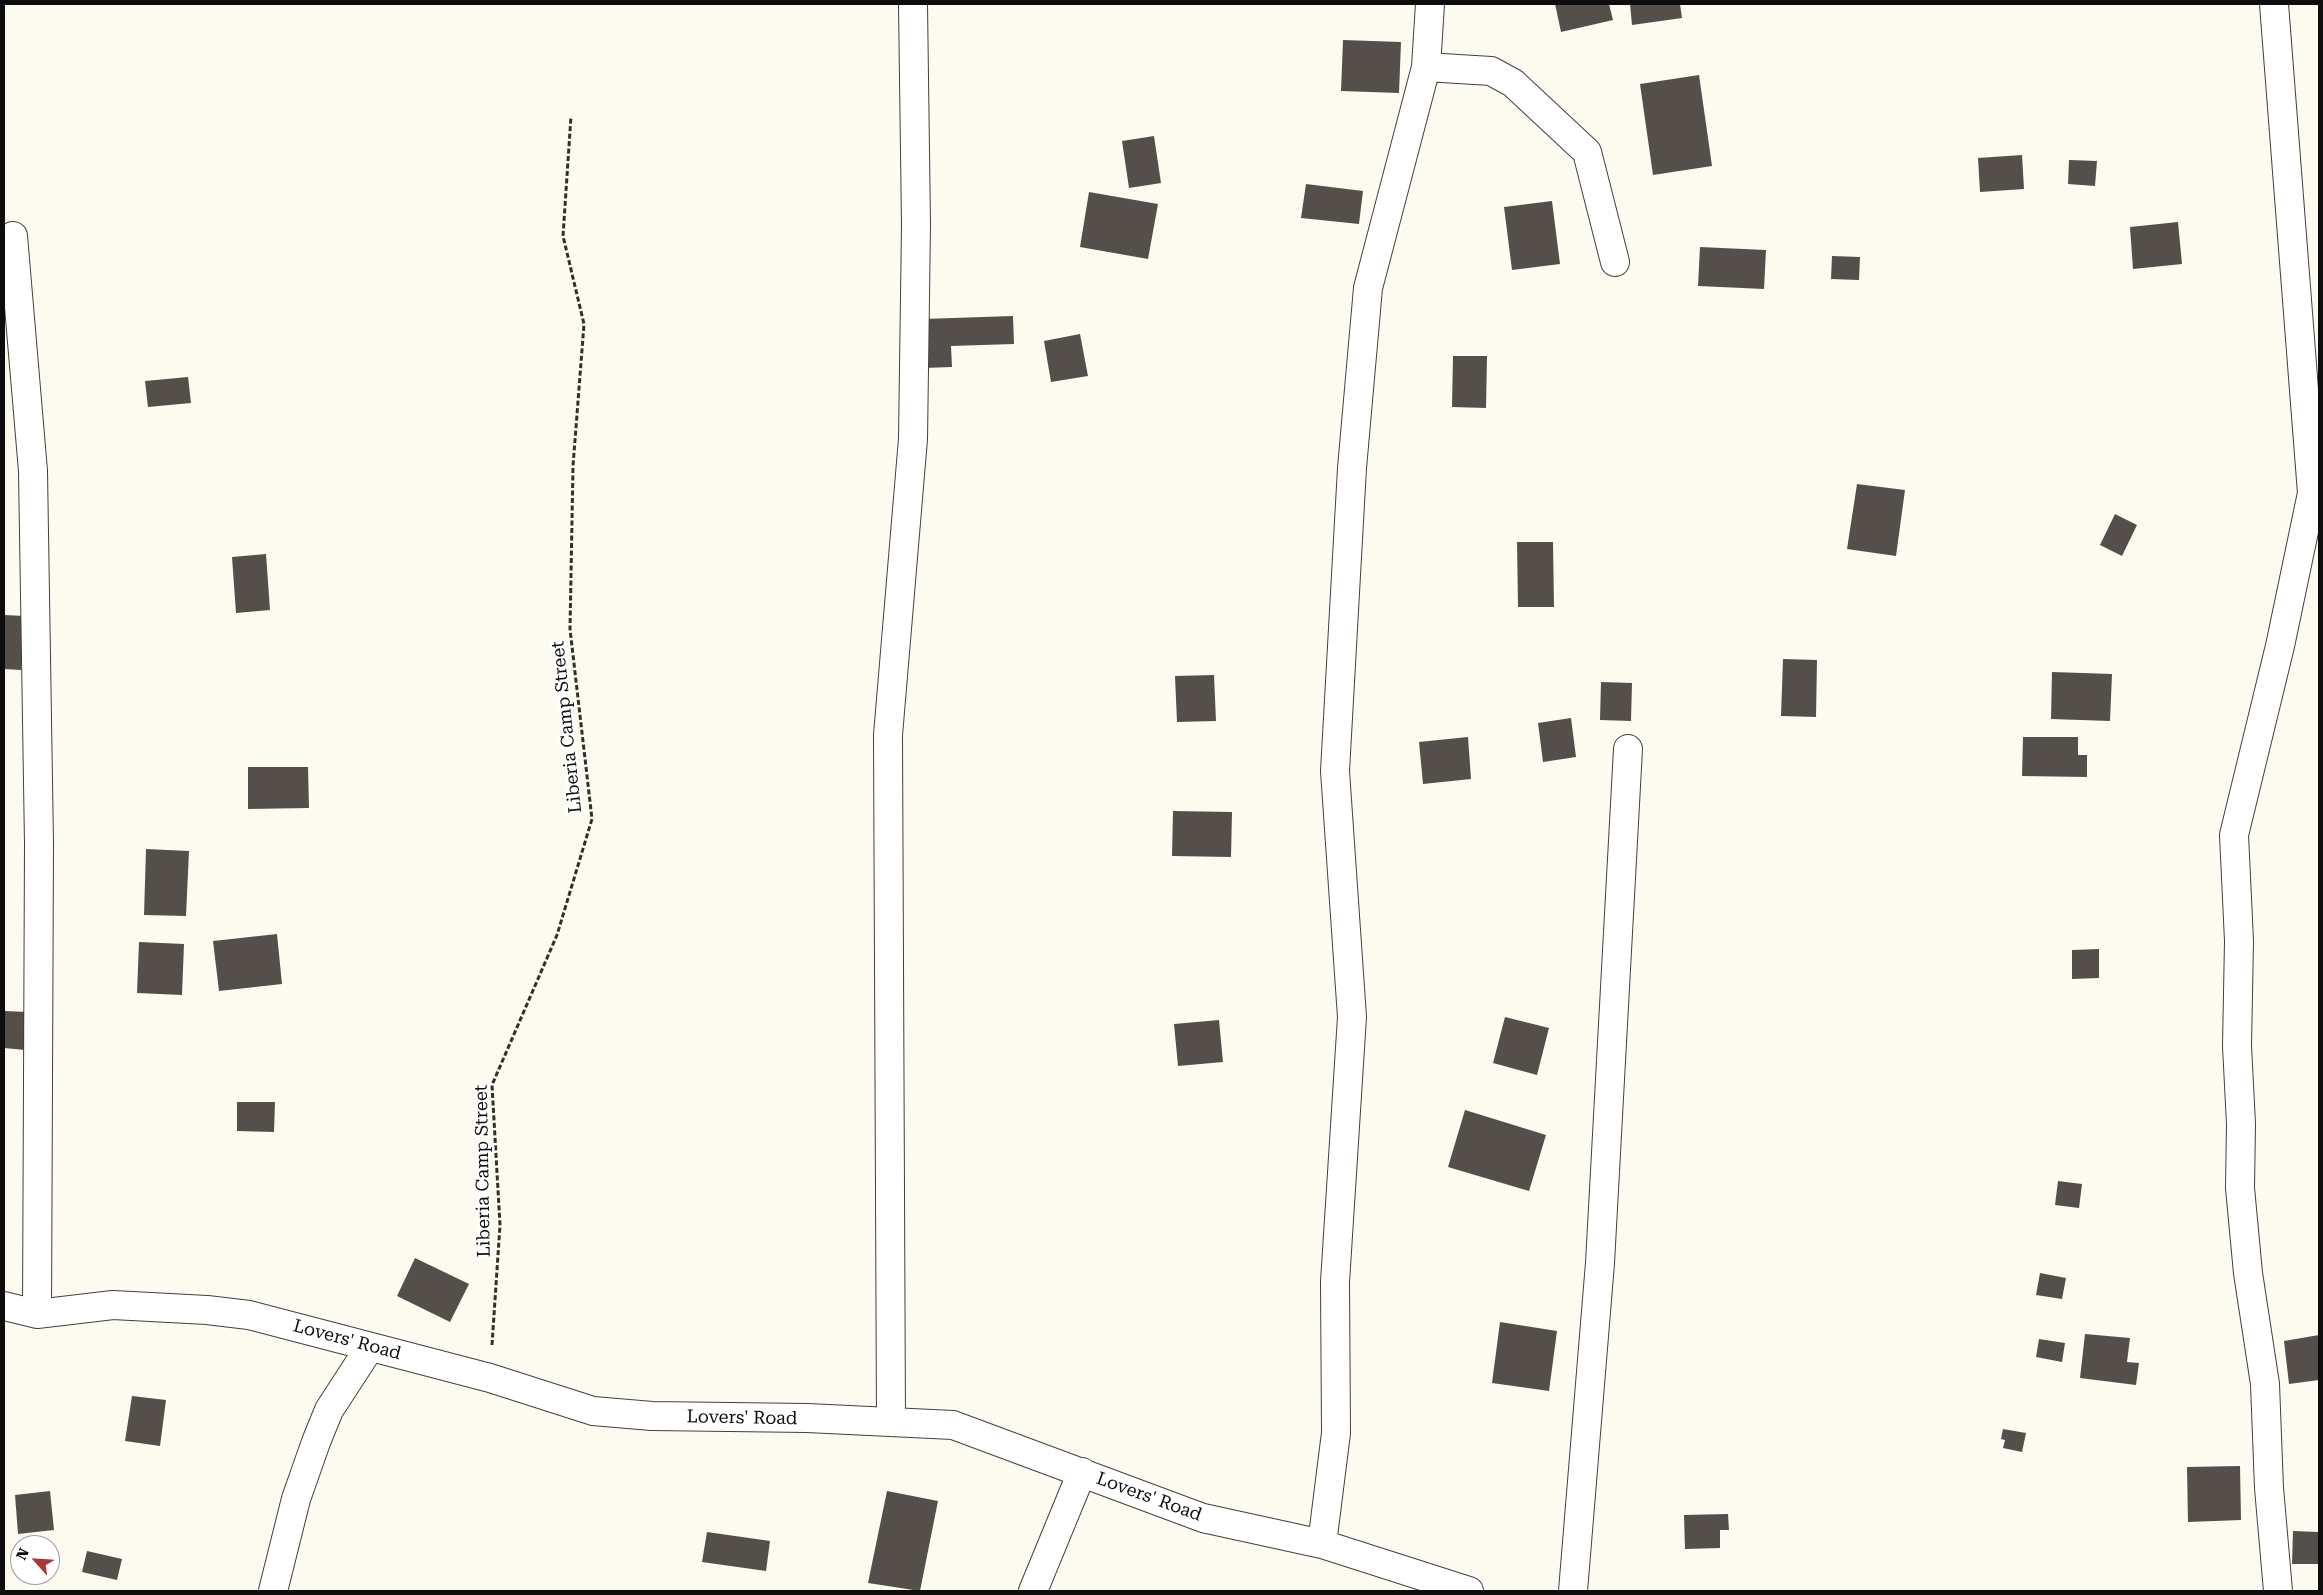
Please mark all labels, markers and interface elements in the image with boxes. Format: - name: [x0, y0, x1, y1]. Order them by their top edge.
- street label: Liberia Camp Street: [547, 640, 587, 814]
- street label: Liberia Camp Street: [471, 1084, 495, 1258]
- street label: Lovers' Road: [291, 1315, 403, 1365]
- street label: Lovers' Road: [687, 1406, 797, 1430]
- street label: Lovers' Road: [1093, 1468, 1205, 1526]
- north arrow: [10, 1535, 60, 1585]
- text: N: [13, 1546, 32, 1562]

